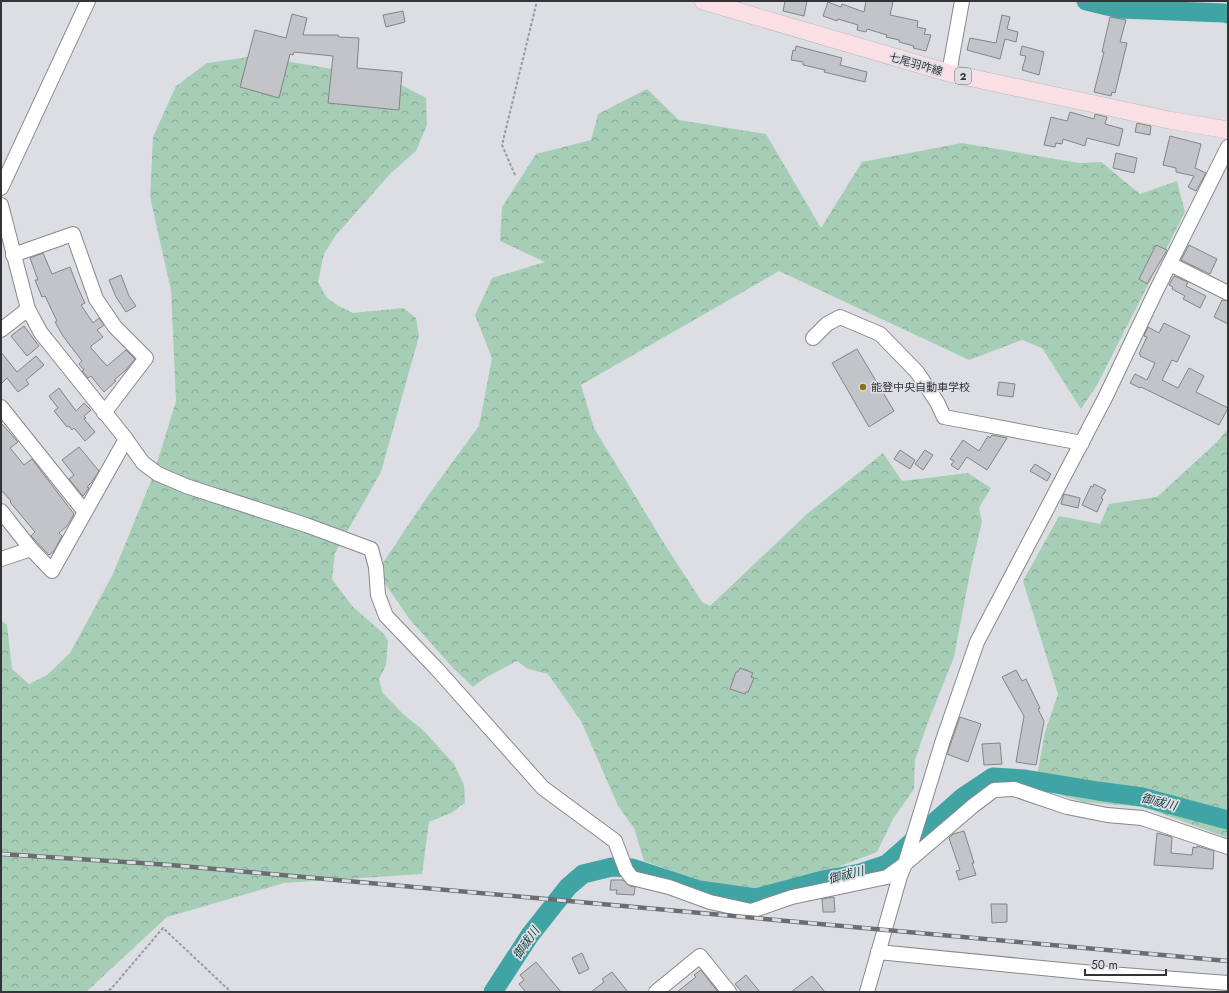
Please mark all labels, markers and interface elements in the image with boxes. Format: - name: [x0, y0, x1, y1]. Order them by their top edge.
- street label: 七尾羽咋線: [887, 49, 945, 79]
- road number: 2: [955, 68, 971, 84]
- place label: 能登中央自動車学校: [871, 379, 970, 395]
- marker: 能登中央自動車学校: [858, 382, 868, 392]
- water label: 御祓川: [1139, 789, 1181, 816]
- water label: 御祓川: [826, 861, 868, 888]
- water label: 御祓川: [508, 921, 545, 963]
- scale bar: [1085, 951, 1166, 977]
- text: 50 m: [1091, 956, 1118, 974]

